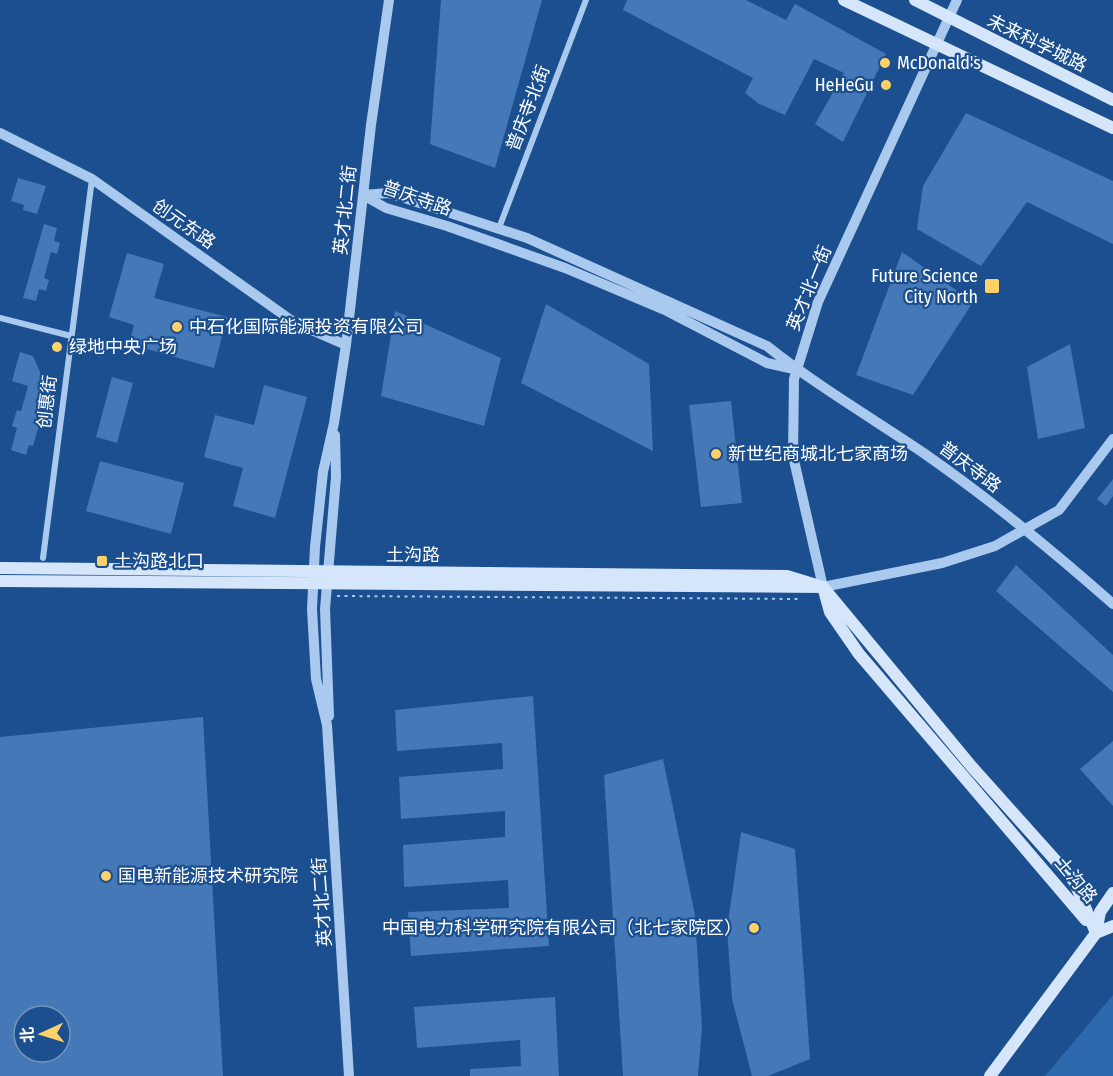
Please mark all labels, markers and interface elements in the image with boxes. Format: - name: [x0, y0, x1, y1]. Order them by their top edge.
- street label: 未来科学城路: [984, 9, 1090, 77]
- place label: McDonald's: [897, 52, 981, 74]
- marker: McDonald's: [878, 56, 892, 70]
- street label: 普庆寺北街: [502, 62, 554, 154]
- place label: HeHeGu: [815, 74, 874, 96]
- marker: HeHeGu: [879, 78, 893, 92]
- street label: 英才北二街: [329, 164, 361, 256]
- street label: 普庆寺路: [379, 176, 455, 220]
- street label: 创元东路: [148, 194, 220, 254]
- street label: 英才北一街: [782, 242, 836, 334]
- place label: Future Science City North: [871, 265, 978, 308]
- marker: Future Science City North: [983, 277, 1001, 295]
- place label: 中石化国际能源投资有限公司: [189, 316, 423, 338]
- marker: 中石化国际能源投资有限公司: [170, 320, 184, 334]
- place label: 绿地中央广场: [69, 336, 177, 358]
- marker: 绿地中央广场: [50, 340, 64, 354]
- street label: 创惠街: [33, 374, 61, 430]
- street label: 普庆寺路: [935, 437, 1005, 497]
- place label: 新世纪商城北七家商场: [728, 443, 908, 465]
- marker: 新世纪商城北七家商场: [709, 447, 723, 461]
- street label: 土沟路: [386, 544, 440, 566]
- place label: 土沟路北口: [114, 550, 204, 572]
- marker: 土沟路北口: [95, 554, 109, 568]
- street label: 土沟路: [1050, 852, 1102, 908]
- street label: 英才北二街: [308, 856, 336, 948]
- place label: 国电新能源技术研究院: [118, 865, 298, 887]
- marker: 国电新能源技术研究院: [99, 869, 113, 883]
- place label: 中国电力科学研究院有限公司（北七家院区）: [382, 917, 742, 939]
- marker: 中国电力科学研究院有限公司（北七家院区）: [747, 921, 761, 935]
- north arrow: [12, 1004, 72, 1064]
- text: 北: [17, 1026, 38, 1044]

